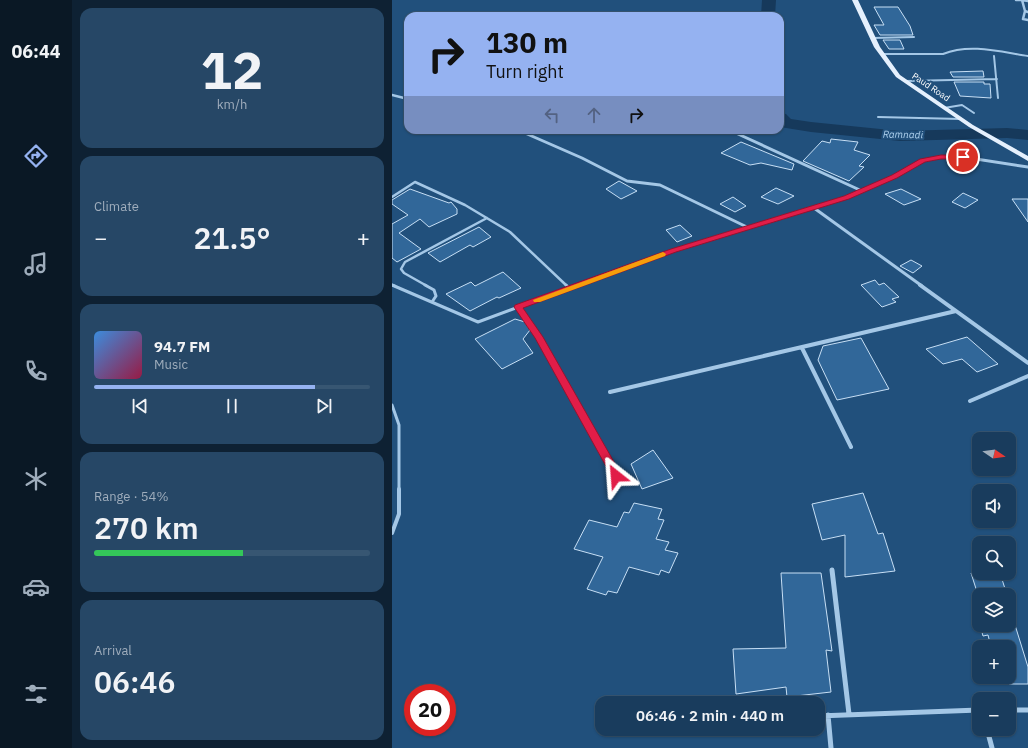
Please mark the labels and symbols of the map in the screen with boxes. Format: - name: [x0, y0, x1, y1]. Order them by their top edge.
- street label: Paud Road: [910, 70, 952, 103]
- water label: Ramnadi: [883, 128, 924, 141]
- pin: [946, 140, 980, 174]
- north arrow: [972, 432, 1016, 476]
- position arrow: [595, 455, 637, 497]
- speed limit sign: 20: [404, 684, 456, 736]

